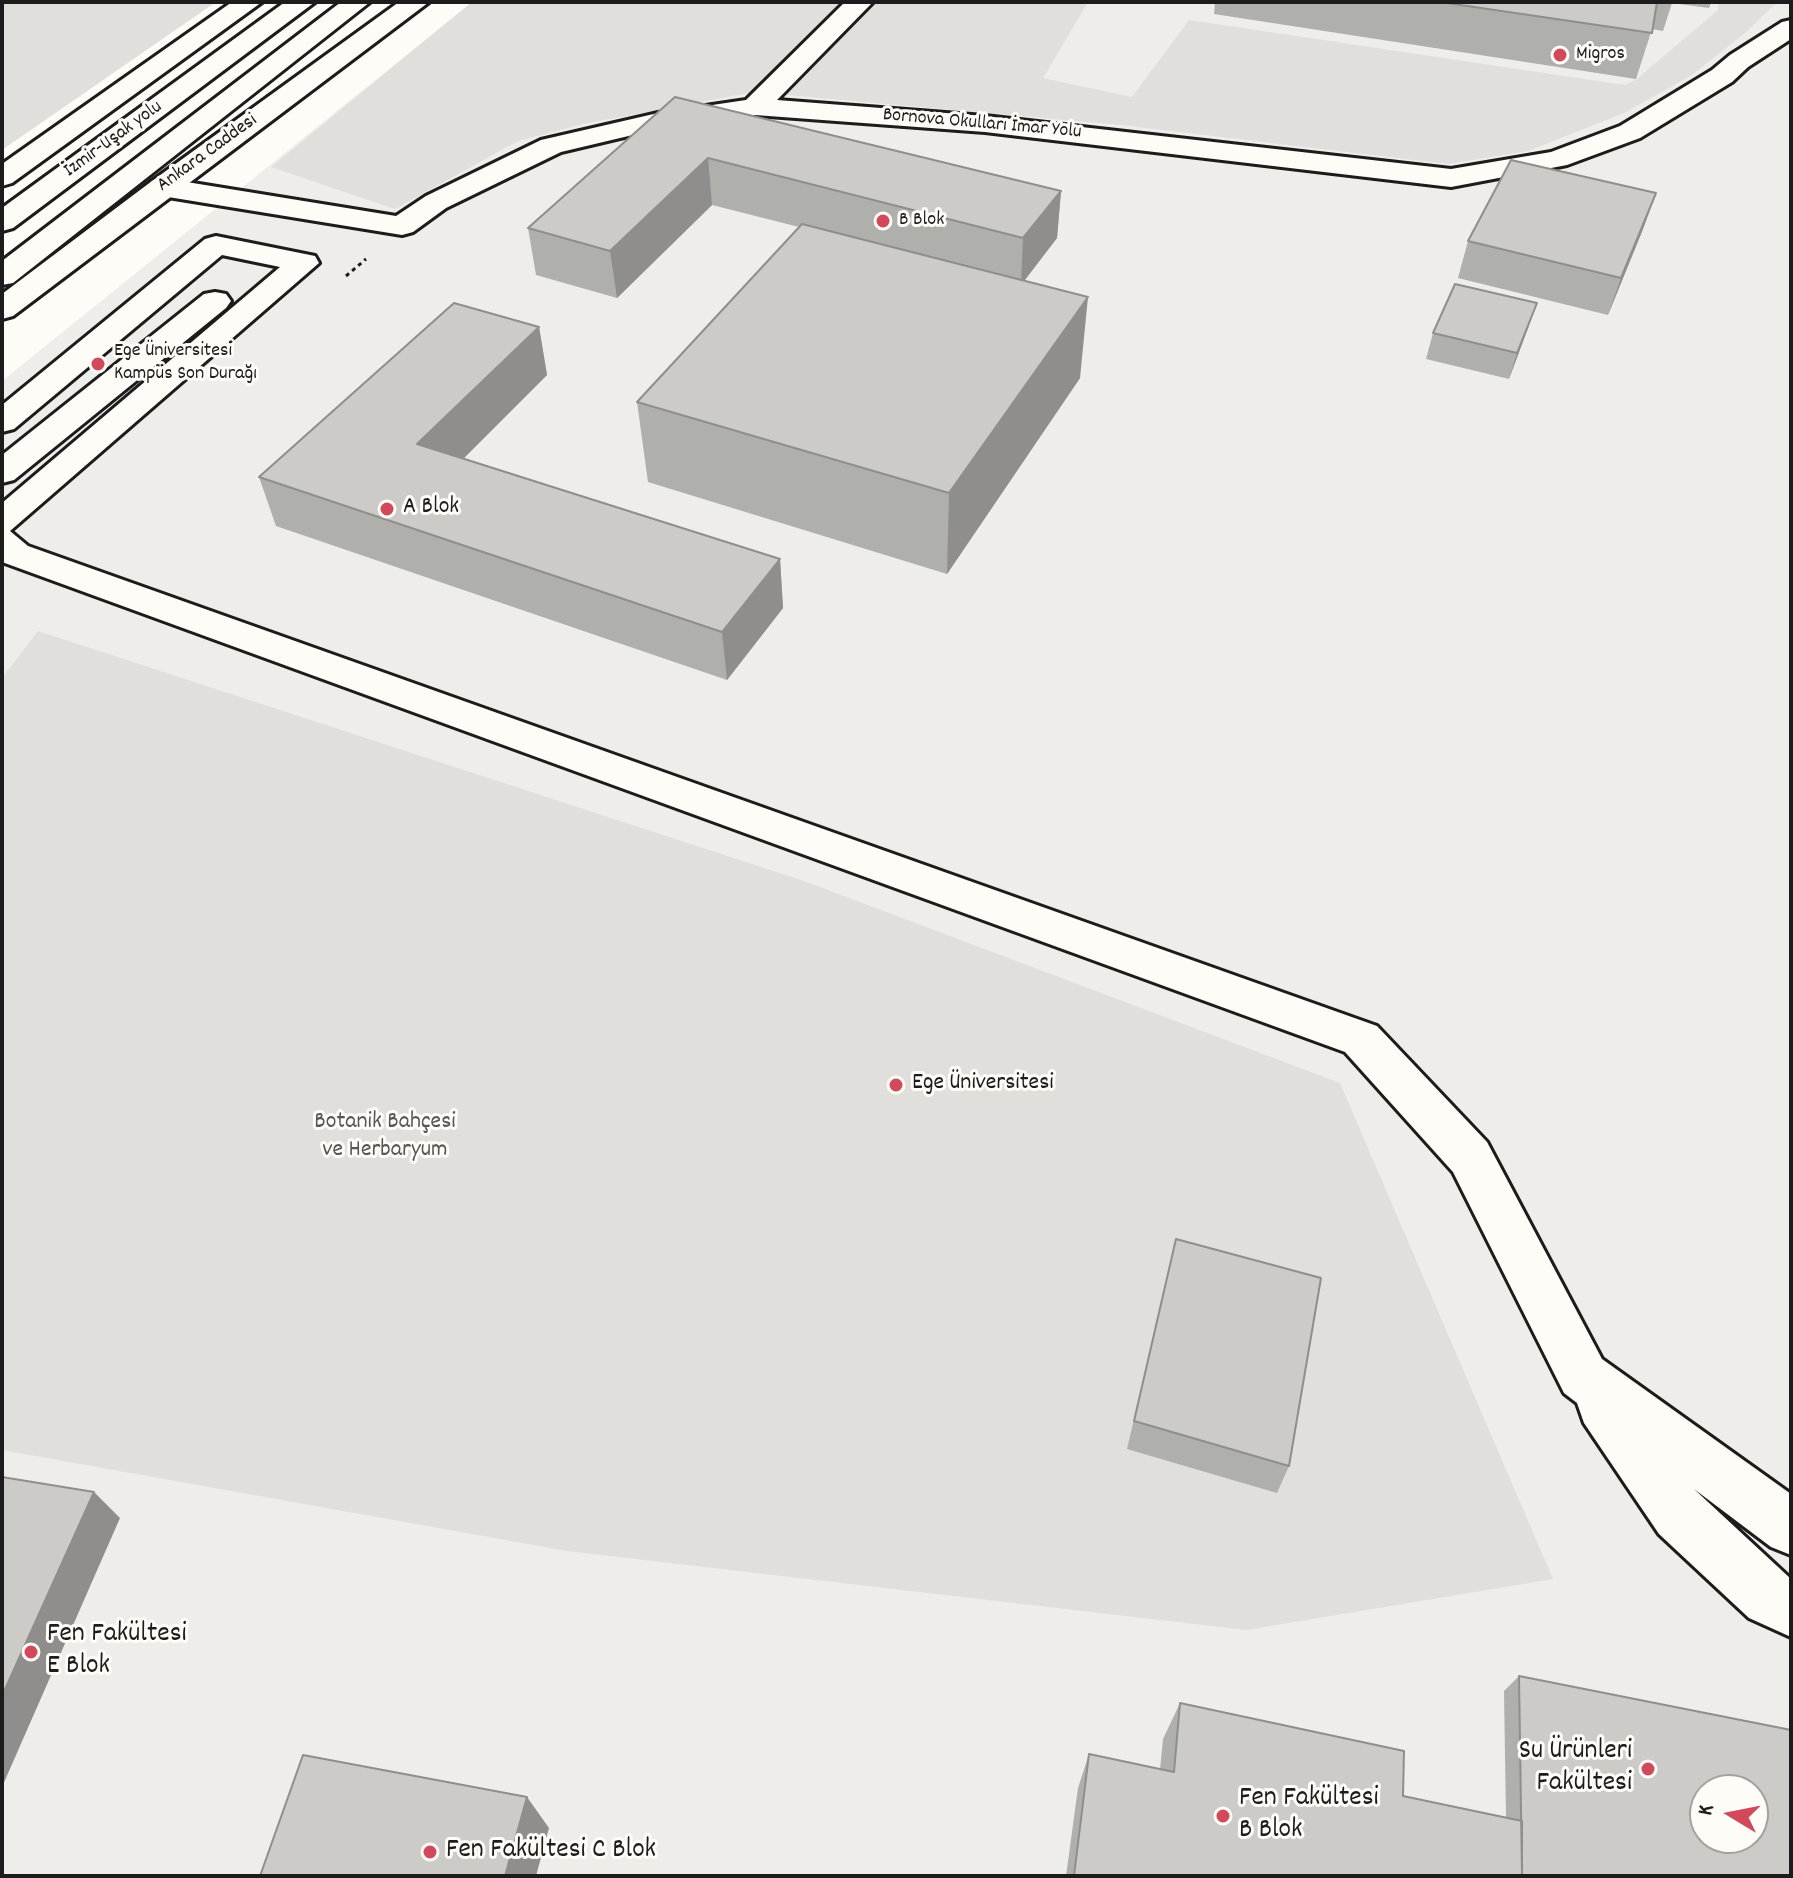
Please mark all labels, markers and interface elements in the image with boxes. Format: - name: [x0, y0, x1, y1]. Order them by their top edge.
- place label: Migros: [1576, 43, 1625, 67]
- marker: Migros: [1551, 46, 1569, 64]
- street label: İzmir-Uşak yolu: [60, 96, 168, 184]
- street label: Bornova Okulları İmar Yolu: [882, 104, 1082, 146]
- street label: Ankara Caddesi: [153, 110, 263, 198]
- place label: B Blok: [899, 209, 944, 233]
- marker: B Blok: [874, 212, 892, 230]
- place label: Ege Üniversitesi Kampüs Son Durağı: [114, 340, 257, 387]
- marker: Ege Üniversitesi Kampüs Son Durağı: [89, 355, 107, 373]
- place label: A Blok: [403, 495, 459, 523]
- marker: A Blok: [378, 500, 396, 518]
- place label: Ege Üniversitesi: [912, 1071, 1054, 1099]
- marker: Ege Üniversitesi: [887, 1076, 905, 1094]
- park label: Botanik Bahçesi ve Herbaryum: [314, 1110, 456, 1166]
- place label: Fen Fakültesi E Blok: [47, 1619, 187, 1685]
- marker: Fen Fakültesi E Blok: [22, 1643, 40, 1661]
- place label: Su Ürünleri Fakültesi: [1519, 1736, 1632, 1802]
- marker: Su Ürünleri Fakültesi: [1639, 1760, 1657, 1778]
- north arrow: [1689, 1774, 1769, 1854]
- place label: Fen Fakültesi B Blok: [1239, 1783, 1379, 1849]
- text: K: [1691, 1802, 1723, 1818]
- marker: Fen Fakültesi B Blok: [1214, 1807, 1232, 1825]
- place label: Fen Fakültesi C Blok: [446, 1835, 656, 1869]
- marker: Fen Fakültesi C Blok: [421, 1843, 439, 1861]

